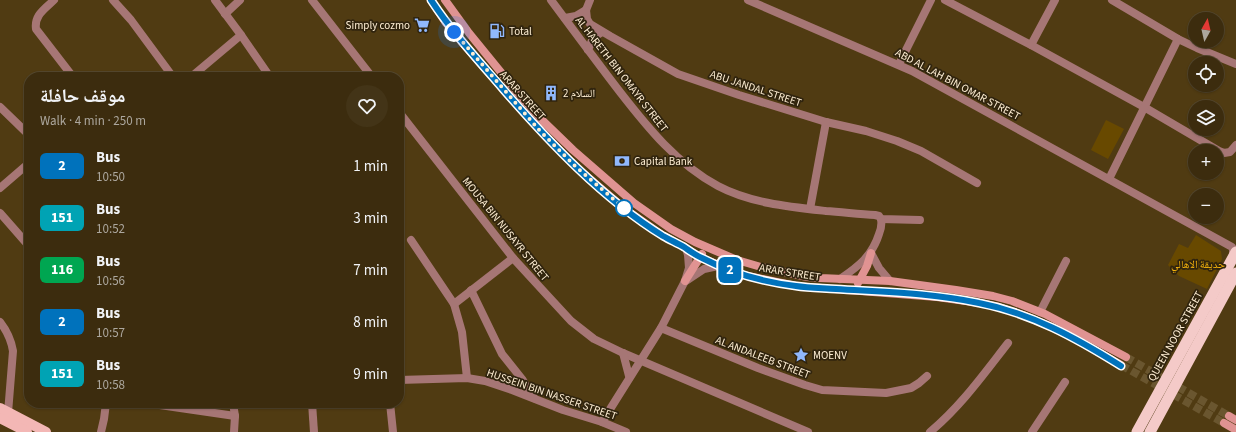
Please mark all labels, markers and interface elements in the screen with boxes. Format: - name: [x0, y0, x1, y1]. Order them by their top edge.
- north arrow: [1188, 12, 1224, 48]
- map controls: [1188, 12, 1224, 224]
- street label: AL HARETH BIN OMAYR STREET: [572, 13, 672, 135]
- supermarket icon: Simply cozmo: [413, 16, 431, 34]
- place label: Simply cozmo: [346, 18, 410, 33]
- your location: [444, 22, 464, 42]
- fuel station icon: Total: [488, 22, 506, 40]
- place label: Total: [509, 24, 532, 39]
- street label: ABD AL LAH BIN OMAR STREET: [893, 45, 1023, 124]
- button: locate: [1188, 56, 1224, 92]
- street label: ARAR STREET: [496, 67, 549, 123]
- street label: ABU JANDAL STREET: [708, 67, 804, 110]
- text: موقف حافلة: [40, 83, 125, 110]
- building icon: السلام 2: [542, 84, 560, 102]
- button: heart: [346, 85, 388, 127]
- place label: السلام 2: [563, 86, 595, 101]
- button: layers: [1188, 100, 1224, 136]
- text: Walk · 4 min · 250 m: [40, 112, 146, 130]
- button: +: [1188, 144, 1224, 180]
- text: Bus: [96, 147, 120, 168]
- bank icon: Capital Bank: [613, 152, 631, 170]
- place label: Capital Bank: [634, 154, 693, 169]
- text: 2: [58, 156, 66, 176]
- text: 1 min: [353, 156, 388, 177]
- text: 10:50: [96, 168, 125, 186]
- street label: MOUSA BIN NUSAYR STREET: [459, 174, 552, 285]
- button: −: [1188, 188, 1224, 224]
- text: Bus: [96, 199, 120, 220]
- unlabelled marker: [615, 199, 633, 217]
- text: 151: [51, 208, 73, 228]
- text: 3 min: [353, 208, 388, 229]
- text: 10:52: [96, 220, 125, 238]
- text: Bus: [96, 251, 120, 272]
- line badge: 2: [717, 257, 743, 283]
- park label: حديقة الاهالي: [1171, 257, 1225, 273]
- text: 116: [51, 260, 73, 280]
- text: 7 min: [353, 260, 388, 281]
- text: 2: [726, 260, 734, 280]
- street label: ARAR STREET: [758, 260, 822, 285]
- text: 10:56: [96, 272, 125, 290]
- street label: QUEEN NOOR STREET: [1144, 288, 1206, 384]
- text: Bus: [96, 303, 120, 324]
- text: 2: [58, 312, 66, 332]
- text: 8 min: [353, 312, 388, 333]
- text: 10:57: [96, 324, 125, 342]
- street label: AL ANDALEEB STREET: [713, 333, 812, 382]
- place icon: MOENV: [792, 346, 810, 364]
- place label: MOENV: [813, 348, 847, 363]
- text: Bus: [96, 355, 120, 376]
- text: 151: [51, 364, 73, 384]
- text: 9 min: [353, 364, 388, 385]
- street label: HUSSEIN BIN NASSER STREET: [485, 365, 619, 424]
- text: 10:58: [96, 376, 125, 394]

